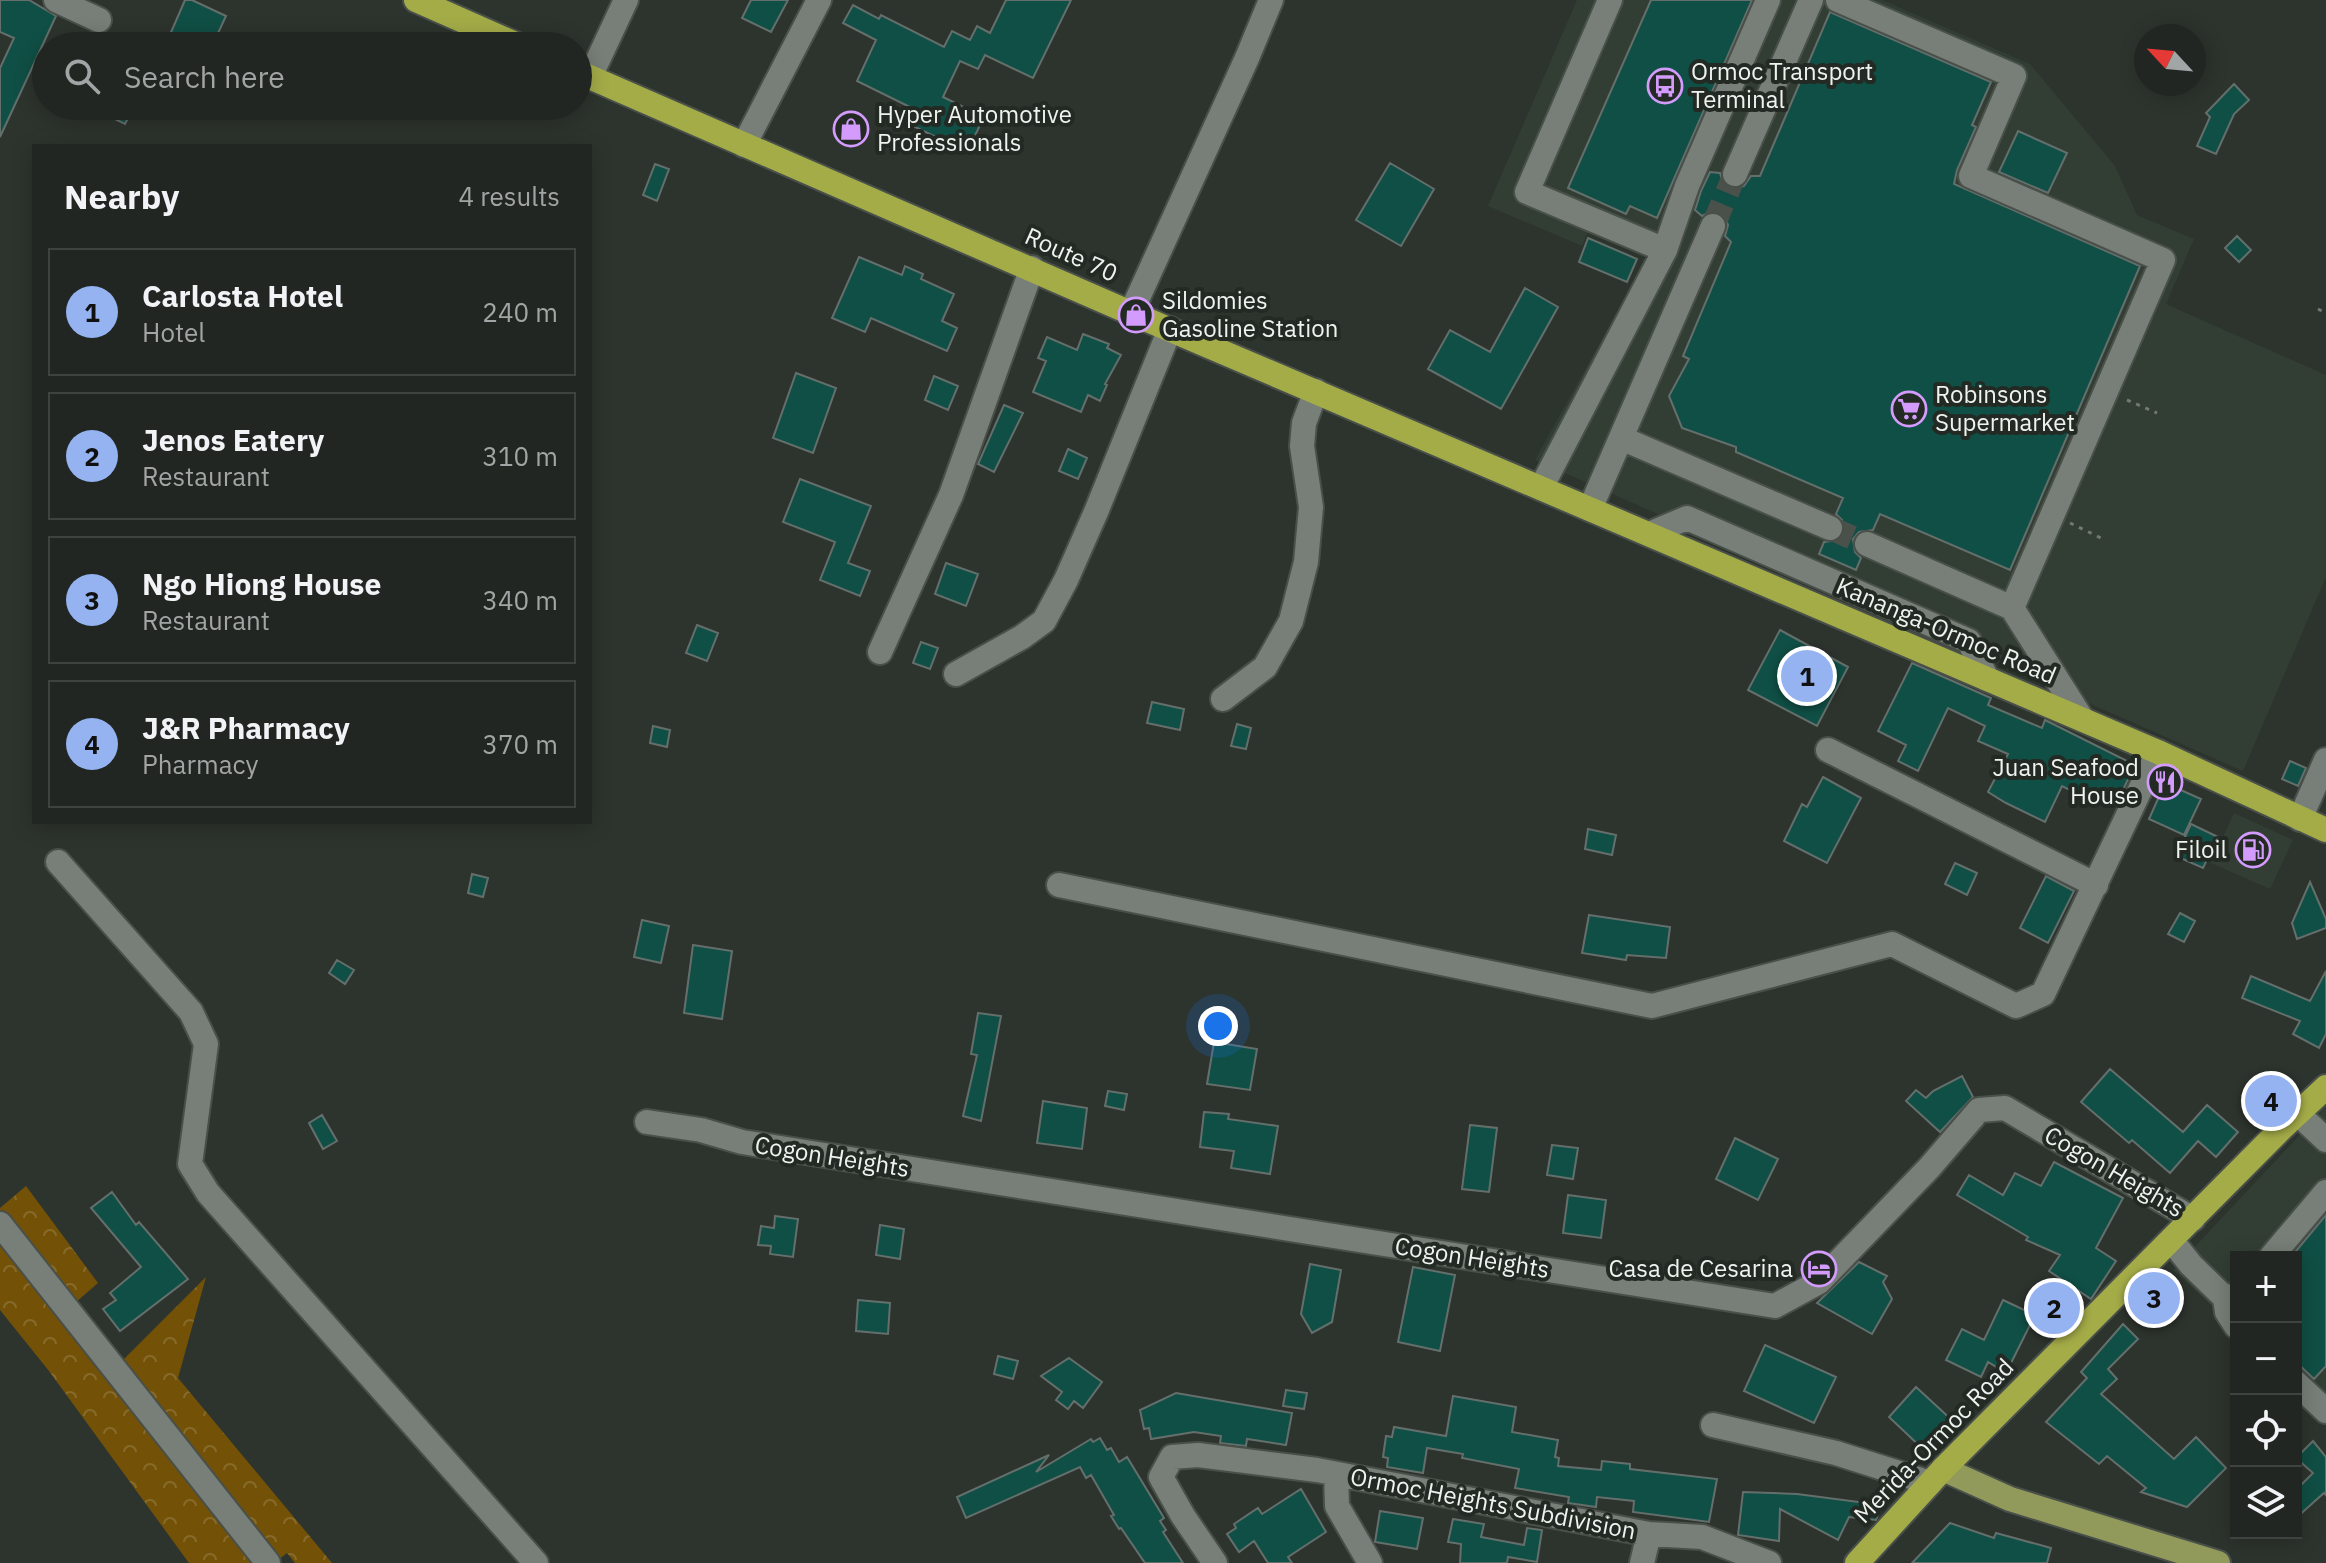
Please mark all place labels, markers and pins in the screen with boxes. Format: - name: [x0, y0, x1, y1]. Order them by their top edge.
- place label: Ormoc Transport Terminal: [1691, 55, 1873, 115]
- bus stop icon: Ormoc Transport Terminal: [1646, 67, 1684, 105]
- place label: Hyper Automotive Professionals: [877, 98, 1072, 158]
- shop icon: Hyper Automotive Professionals: [832, 110, 870, 148]
- place label: Sildomies Gasoline Station: [1162, 284, 1338, 344]
- shop icon: Sildomies Gasoline Station: [1117, 296, 1155, 334]
- place label: Robinsons Supermarket: [1935, 378, 2075, 438]
- supermarket icon: Robinsons Supermarket: [1890, 390, 1928, 428]
- pin: 1: [1781, 646, 1833, 706]
- place label: Juan Seafood House: [1993, 751, 2139, 811]
- restaurant icon: Juan Seafood House: [2146, 763, 2184, 801]
- fuel station icon: Filoil: [2234, 831, 2272, 869]
- place label: Filoil: [2175, 833, 2227, 865]
- pin: 4: [2245, 1071, 2297, 1131]
- hotel icon: Casa de Cesarina: [1800, 1250, 1838, 1288]
- place label: Casa de Cesarina: [1609, 1252, 1793, 1284]
- pin: 3: [2128, 1268, 2180, 1328]
- pin: 2: [2028, 1278, 2080, 1338]

